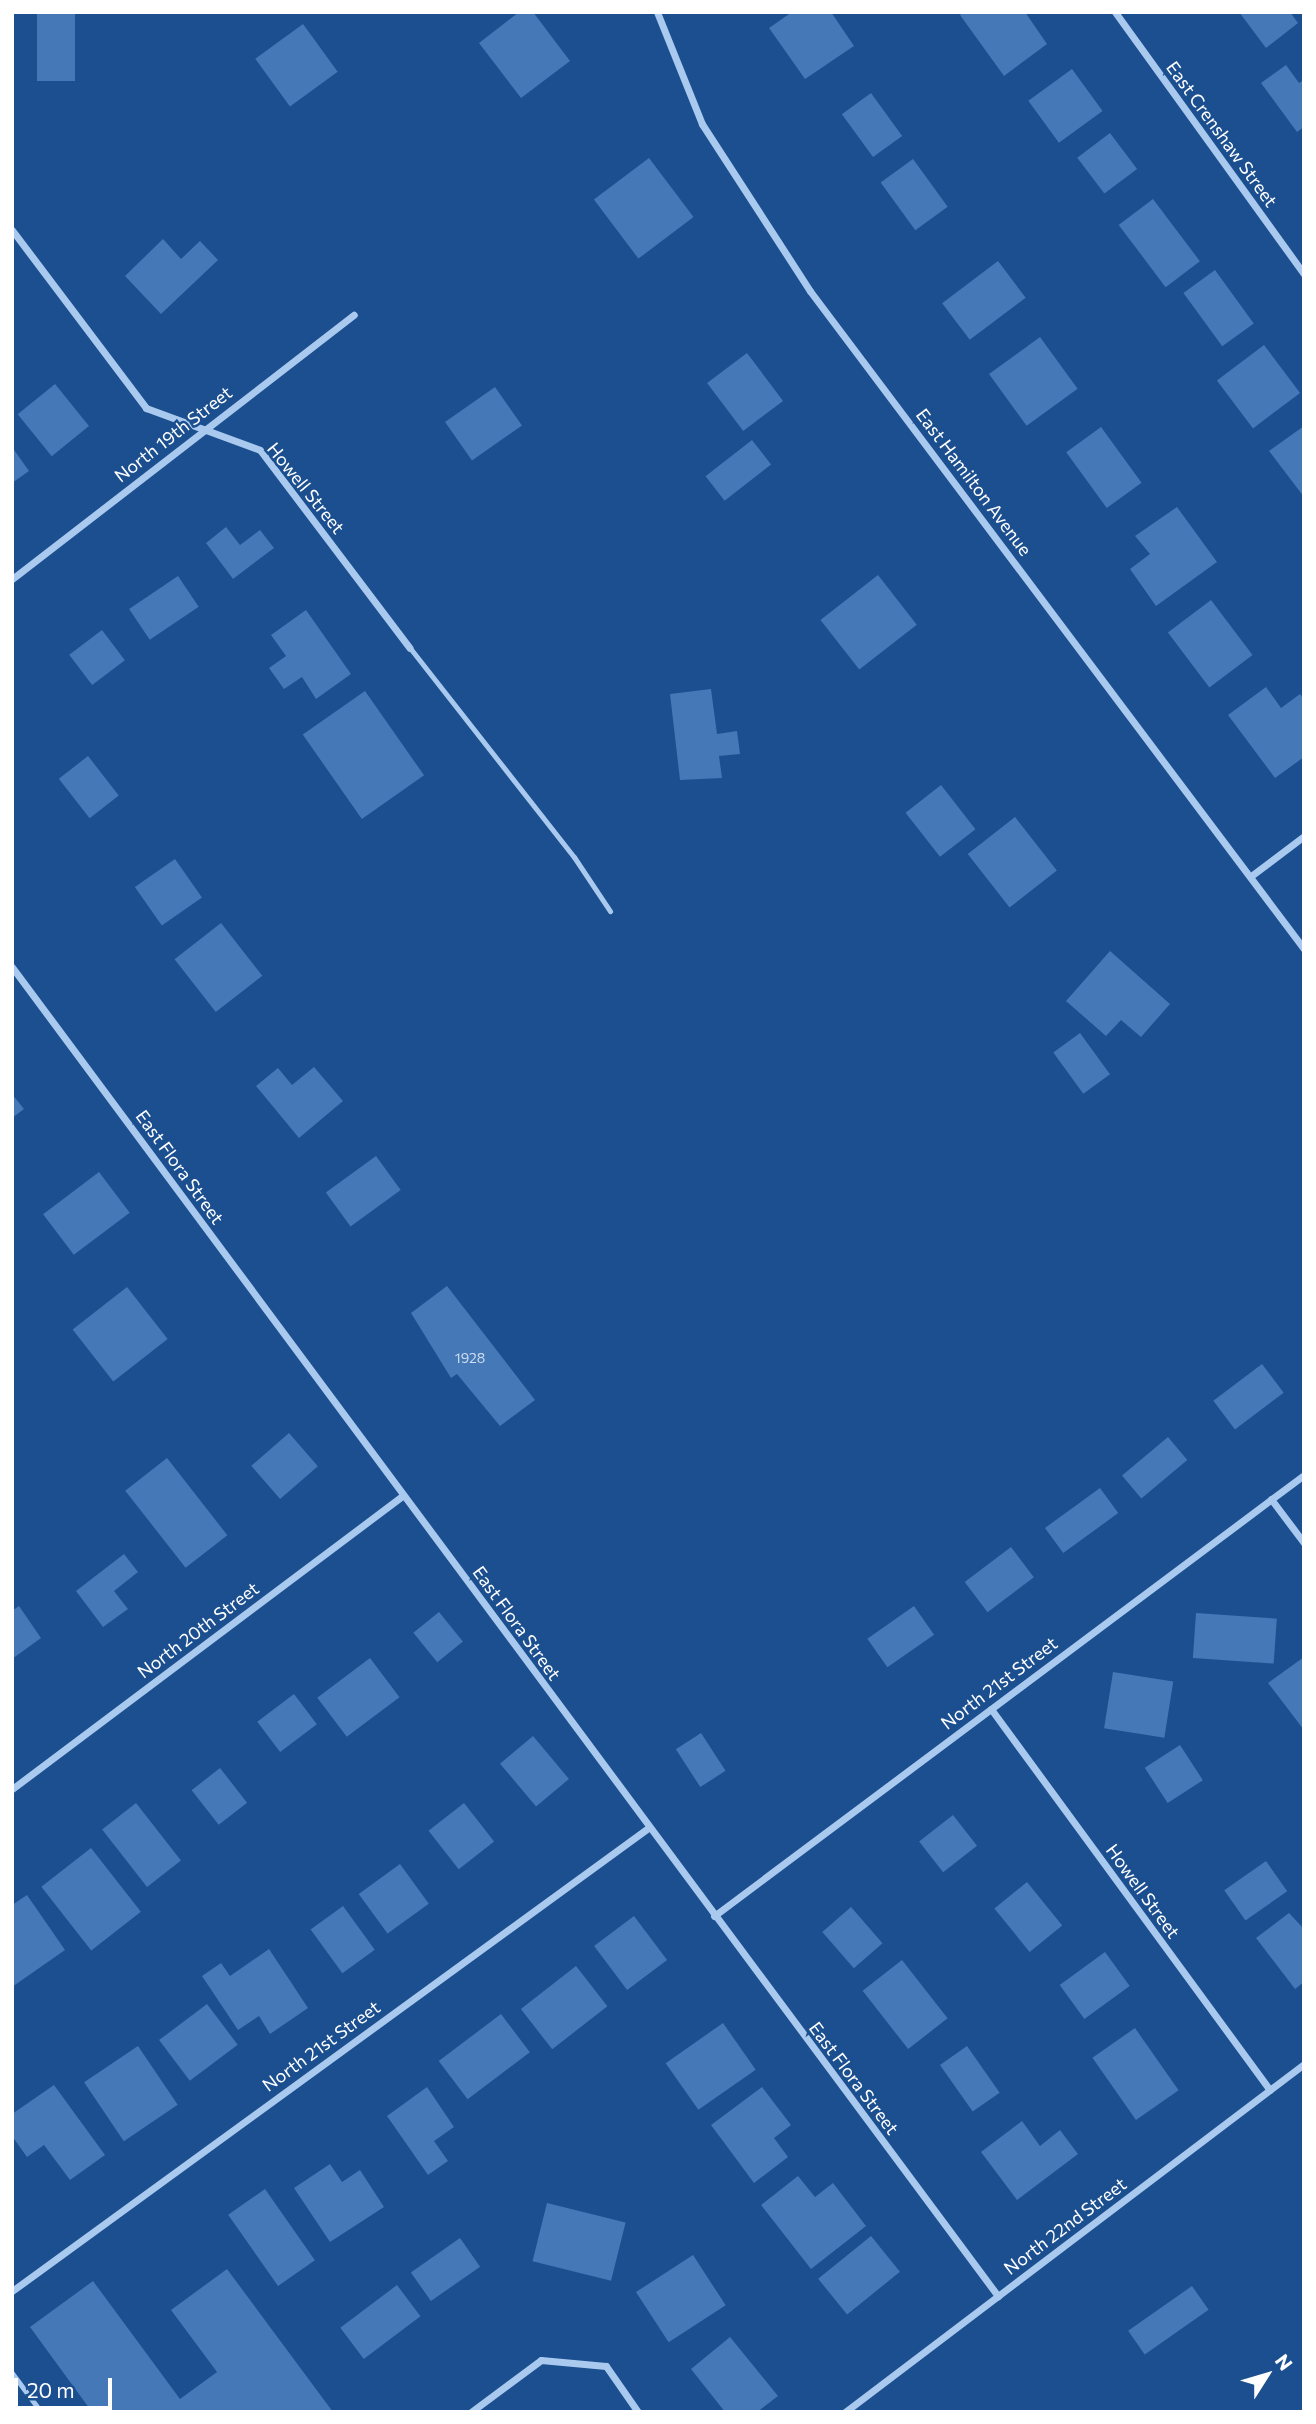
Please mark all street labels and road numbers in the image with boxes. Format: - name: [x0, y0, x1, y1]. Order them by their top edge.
- street label: East Crenshaw Street: [1162, 57, 1282, 211]
- street label: North 19th Street: [110, 381, 236, 487]
- street label: East Hamilton Avenue: [912, 404, 1036, 560]
- street label: Howell Street: [263, 438, 349, 538]
- street label: East Flora Street: [131, 1106, 229, 1228]
- street label: East Flora Street: [468, 1562, 566, 1684]
- street label: North 20th Street: [133, 1577, 263, 1683]
- street label: North 21st Street: [937, 1632, 1061, 1734]
- street label: Howell Street: [1102, 1840, 1184, 1942]
- street label: North 21st Street: [258, 1996, 384, 2096]
- street label: East Flora Street: [805, 2017, 903, 2139]
- street label: North 22nd Street: [1000, 2173, 1130, 2279]

